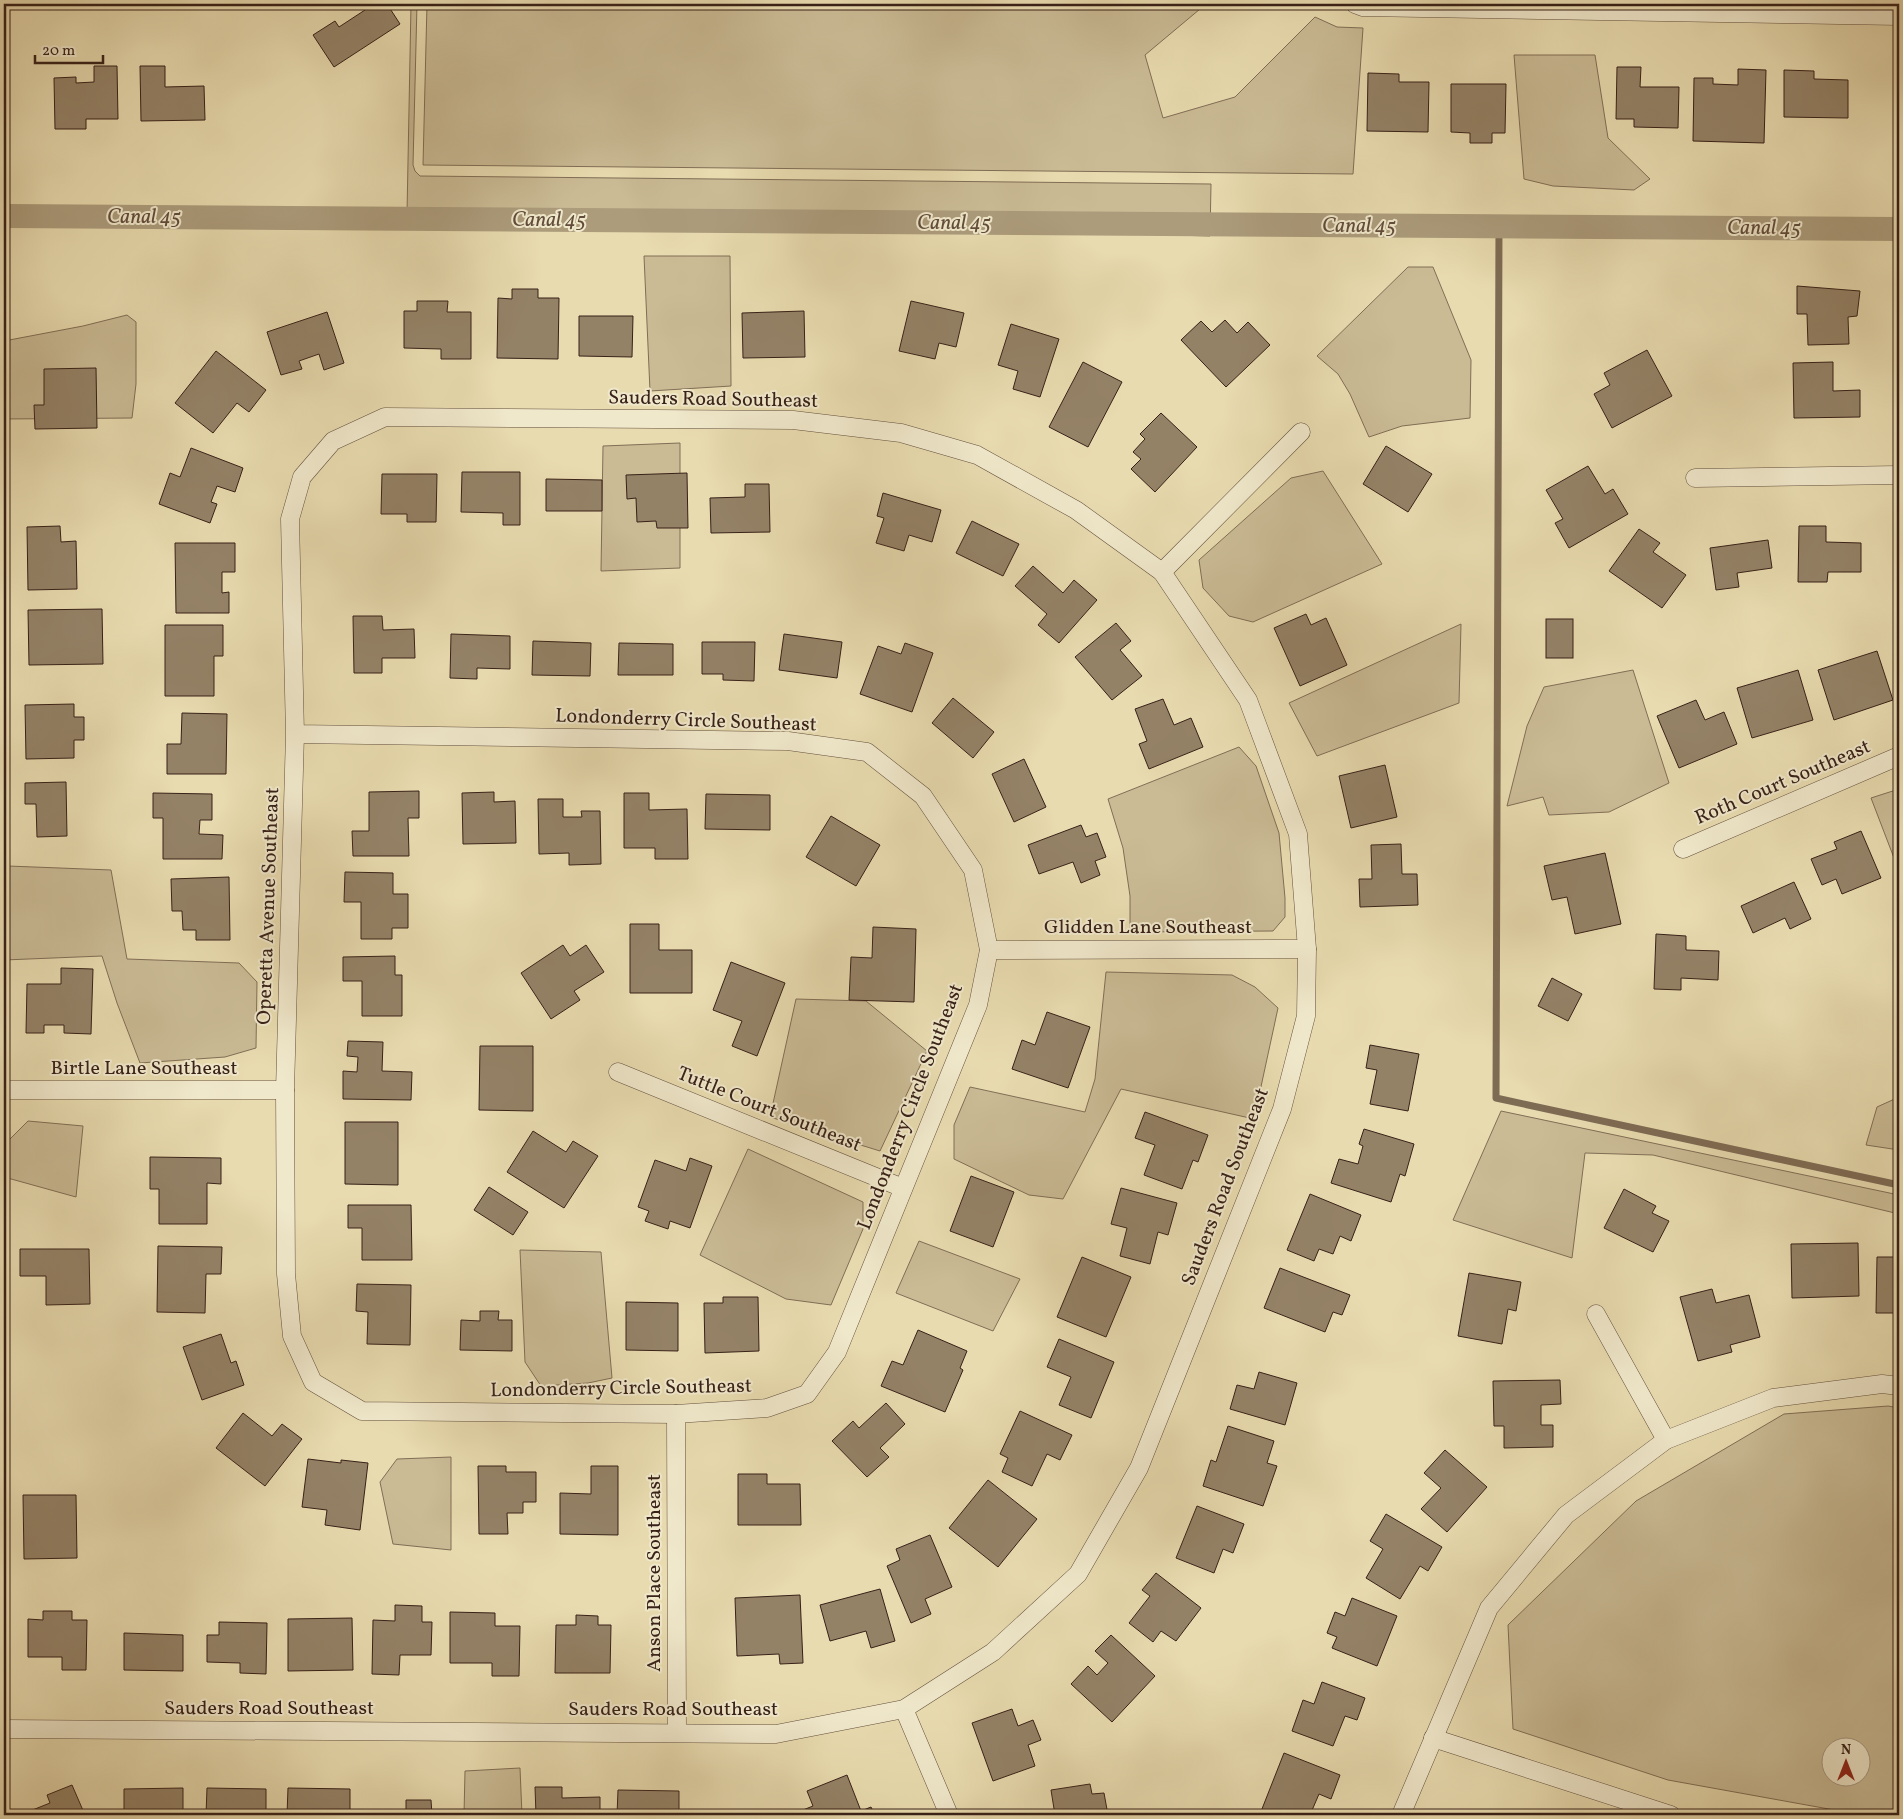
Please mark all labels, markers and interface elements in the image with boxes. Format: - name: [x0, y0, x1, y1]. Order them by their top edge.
- scale bar: [35, 32, 102, 64]
- text: 20 m: [42, 41, 75, 62]
- water label: Canal 45: [107, 203, 181, 232]
- water label: Canal 45: [512, 206, 586, 235]
- water label: Canal 45: [917, 209, 991, 238]
- water label: Canal 45: [1322, 212, 1396, 241]
- water label: Canal 45: [1727, 214, 1801, 243]
- street label: Sauders Road Southeast: [608, 384, 818, 416]
- street label: Londonderry Circle Southeast: [555, 702, 817, 740]
- street label: Roth Court Southeast: [1691, 733, 1875, 833]
- street label: Operetta Avenue Southeast: [251, 787, 287, 1025]
- street label: Glidden Lane Southeast: [1044, 914, 1252, 942]
- street label: Londonderry Circle Southeast: [851, 980, 971, 1234]
- street label: Birtle Lane Southeast: [51, 1055, 237, 1083]
- street label: Tuttle Court Southeast: [673, 1060, 865, 1160]
- street label: Sauders Road Southeast: [1175, 1084, 1277, 1290]
- street label: Londonderry Circle Southeast: [490, 1373, 752, 1405]
- street label: Anson Place Southeast: [641, 1474, 669, 1672]
- street label: Sauders Road Southeast: [164, 1695, 374, 1723]
- street label: Sauders Road Southeast: [568, 1696, 778, 1724]
- north arrow: [1820, 1736, 1870, 1786]
- text: N: [1841, 1741, 1851, 1760]

